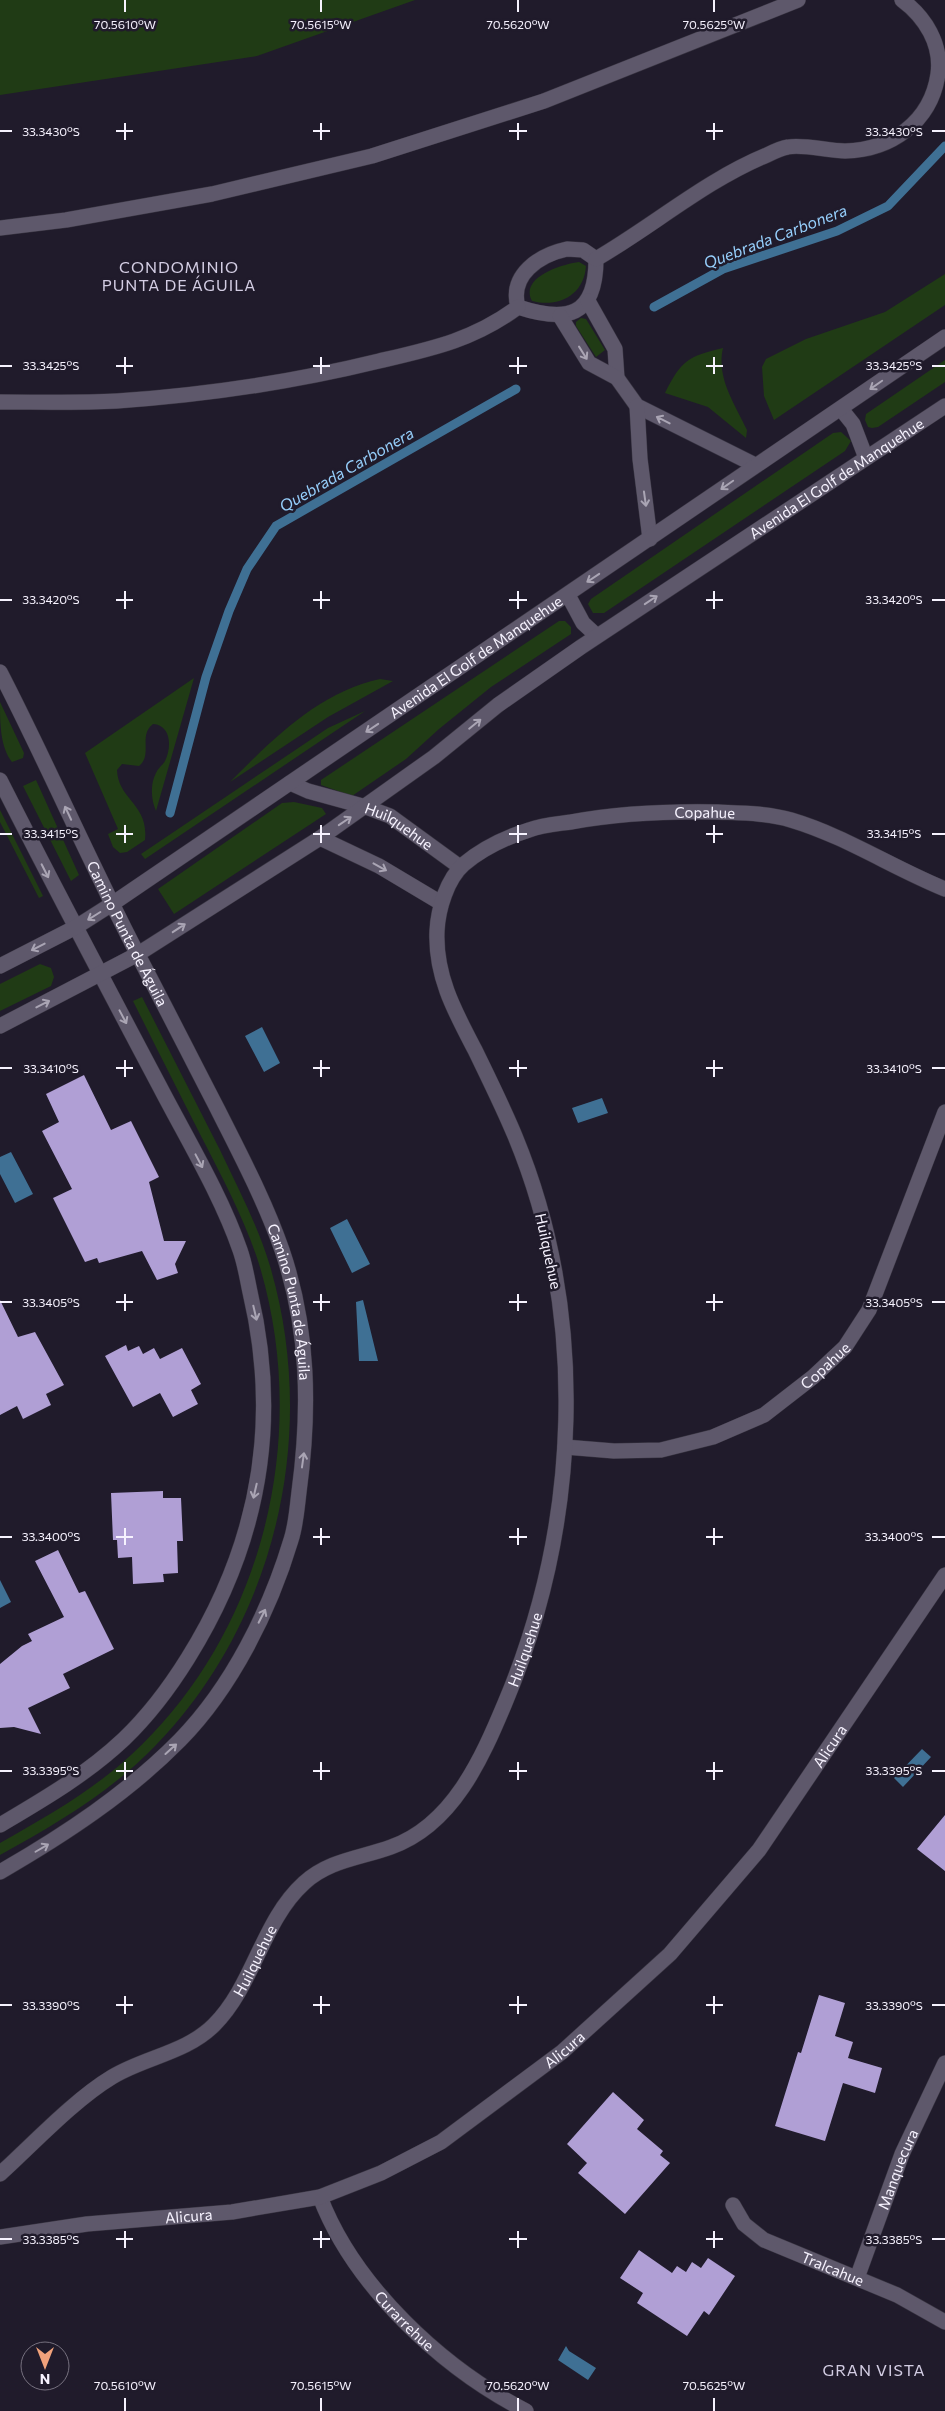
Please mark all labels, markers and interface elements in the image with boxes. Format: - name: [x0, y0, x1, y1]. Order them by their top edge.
- text: 70.5610°W: [94, 17, 156, 31]
- text: 70.5615°W: [291, 17, 351, 31]
- text: 70.5620°W: [486, 17, 550, 31]
- text: 70.5625°W: [683, 17, 745, 31]
- text: 33.3430°S: [22, 124, 80, 138]
- text: 33.3430°S: [865, 124, 923, 138]
- water label: Quebrada Carbonera: [701, 200, 849, 272]
- district label: CONDOMINIO PUNTA DE ÁGUILA: [102, 257, 256, 294]
- one-way arrow: [577, 346, 588, 360]
- text: 33.3425°S: [23, 358, 79, 372]
- text: 33.3425°S: [866, 358, 922, 372]
- one-way arrow: [869, 380, 883, 390]
- one-way arrow: [656, 414, 671, 424]
- street label: Avenida El Golf de Manquehue: [746, 414, 927, 542]
- water label: Quebrada Carbonera: [275, 423, 417, 515]
- one-way arrow: [720, 480, 734, 490]
- one-way arrow: [640, 491, 650, 507]
- one-way arrow: [587, 573, 601, 583]
- street label: Avenida El Golf de Manquehue: [386, 591, 566, 722]
- text: 33.3420°S: [22, 592, 80, 606]
- text: 33.3420°S: [865, 592, 923, 606]
- one-way arrow: [643, 595, 657, 605]
- one-way arrow: [468, 718, 481, 729]
- one-way arrow: [365, 723, 379, 733]
- street label: Huilquehue: [362, 798, 437, 853]
- street label: Copahue: [674, 803, 736, 822]
- one-way arrow: [63, 806, 72, 821]
- one-way arrow: [338, 816, 352, 826]
- text: 33.3415°S: [24, 826, 78, 840]
- text: 33.3415°S: [867, 826, 921, 840]
- street label: Camino Punta de Águila: [84, 858, 172, 1009]
- one-way arrow: [372, 862, 387, 872]
- one-way arrow: [40, 863, 50, 878]
- one-way arrow: [87, 911, 101, 921]
- one-way arrow: [171, 923, 185, 933]
- one-way arrow: [31, 943, 46, 952]
- one-way arrow: [36, 999, 51, 1009]
- one-way arrow: [118, 1010, 128, 1025]
- text: 33.3410°S: [23, 1061, 79, 1075]
- text: 33.3410°S: [866, 1061, 922, 1075]
- one-way arrow: [194, 1154, 204, 1168]
- street label: Huilquehue: [532, 1211, 566, 1291]
- street label: Camino Punta de Águila: [264, 1221, 314, 1381]
- text: 33.3405°S: [22, 1295, 80, 1309]
- text: 33.3405°S: [865, 1295, 923, 1309]
- one-way arrow: [251, 1304, 260, 1320]
- street label: Copahue: [797, 1338, 854, 1393]
- one-way arrow: [298, 1452, 308, 1468]
- one-way arrow: [250, 1483, 259, 1499]
- text: 33.3400°S: [22, 1529, 80, 1543]
- text: 33.3400°S: [865, 1529, 923, 1543]
- one-way arrow: [258, 1609, 267, 1624]
- street label: Huilquehue: [504, 1610, 545, 1689]
- street label: Alicura: [809, 1721, 850, 1771]
- one-way arrow: [164, 1743, 177, 1754]
- text: 33.3395°S: [23, 1763, 79, 1777]
- text: 33.3395°S: [866, 1763, 922, 1777]
- one-way arrow: [35, 1842, 49, 1852]
- street label: Huilquehue: [229, 1922, 280, 2000]
- text: 33.3390°S: [22, 1998, 80, 2012]
- text: 33.3390°S: [865, 1998, 923, 2012]
- street label: Alicura: [540, 2027, 588, 2071]
- street label: Manquecura: [874, 2126, 922, 2212]
- street label: Alicura: [164, 2205, 213, 2227]
- text: 33.3385°S: [23, 2232, 79, 2246]
- text: 33.3385°S: [866, 2232, 922, 2246]
- street label: Tralcahue: [799, 2247, 867, 2289]
- street label: Curarrehue: [371, 2287, 438, 2354]
- north arrow: [20, 2341, 70, 2391]
- district label: GRAN VISTA: [822, 2360, 926, 2379]
- text: N: [40, 2371, 50, 2388]
- text: 70.5610°W: [94, 2378, 156, 2392]
- text: 70.5615°W: [291, 2378, 351, 2392]
- text: 70.5620°W: [486, 2378, 550, 2392]
- text: 70.5625°W: [683, 2378, 745, 2392]

